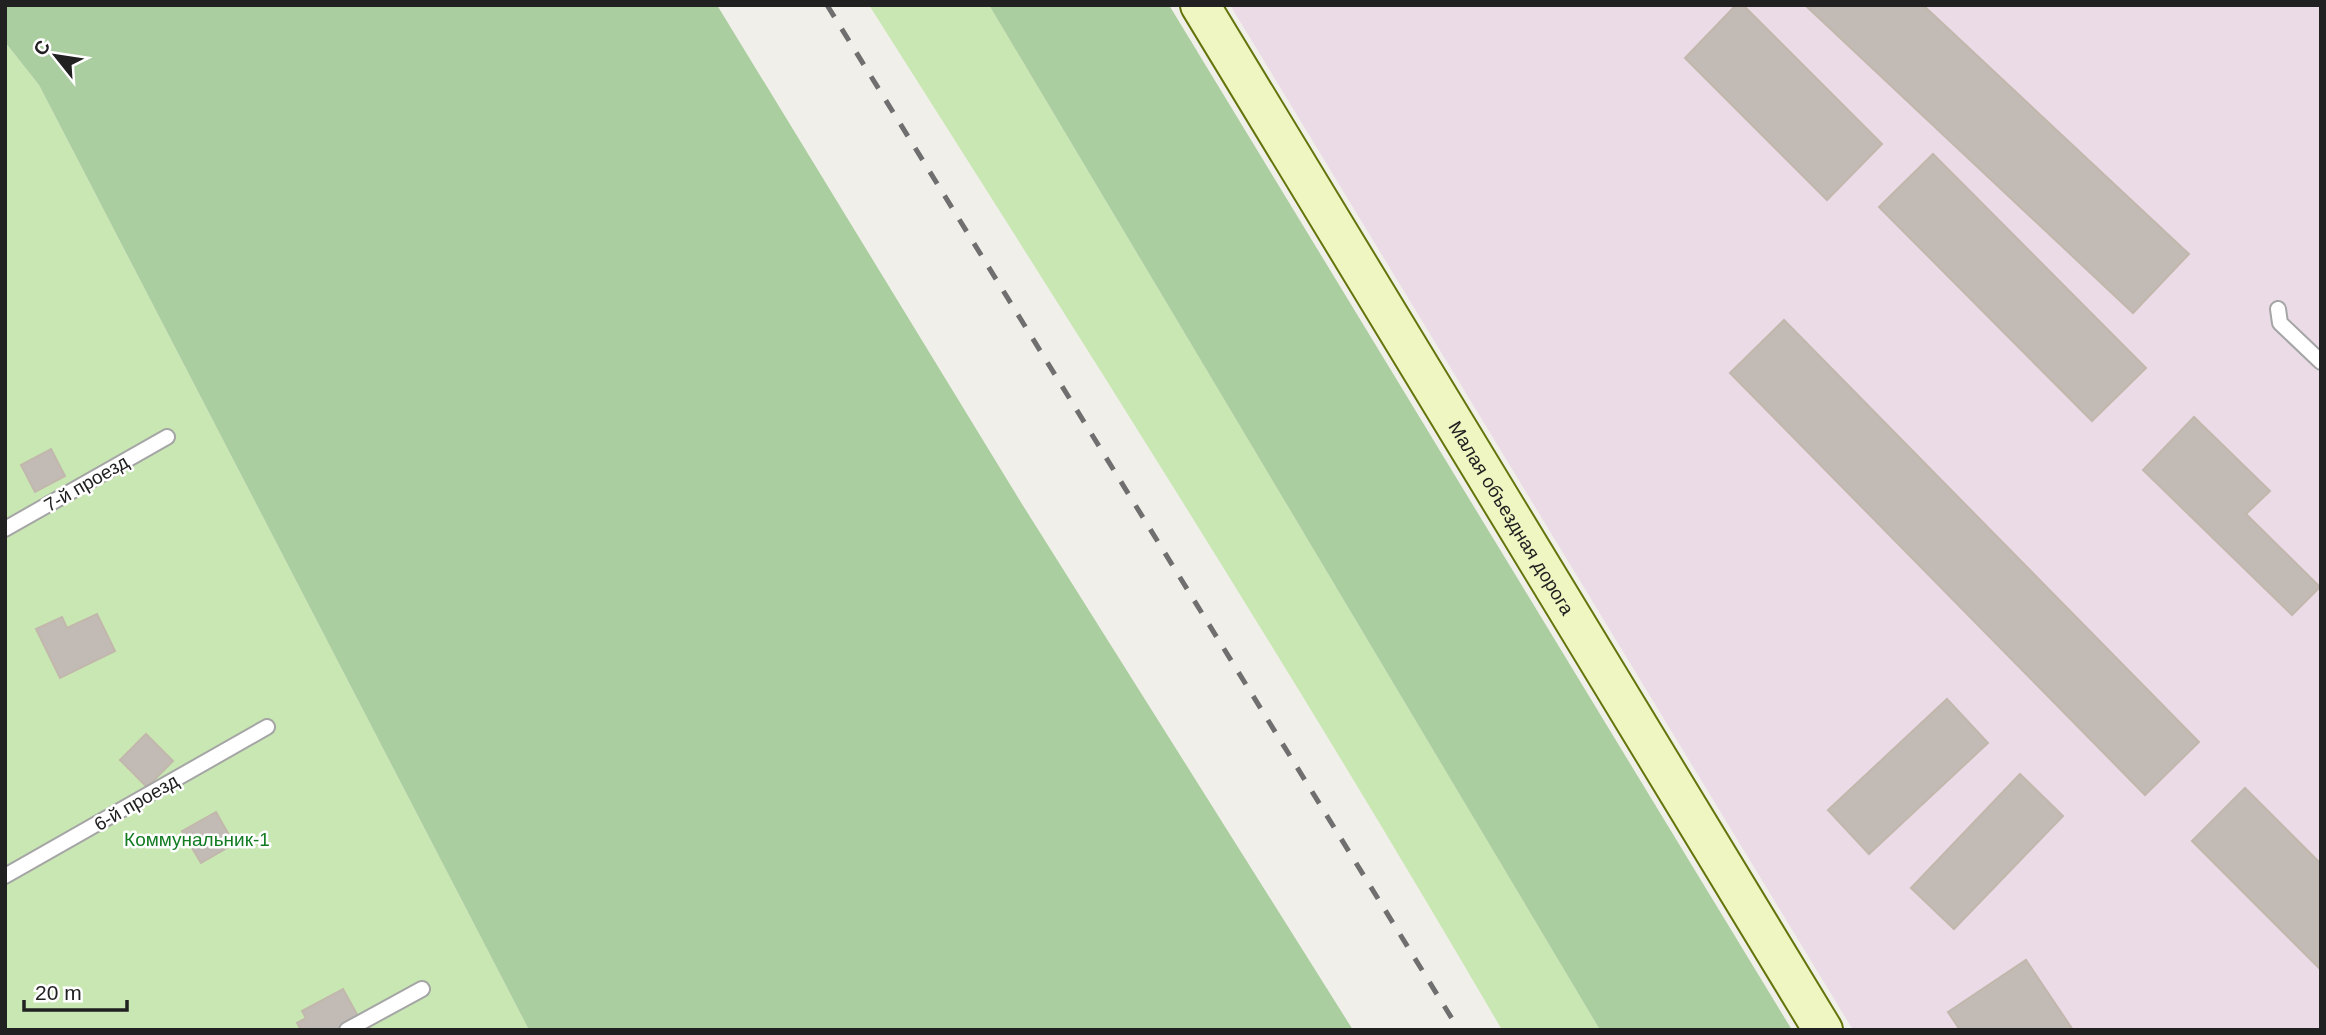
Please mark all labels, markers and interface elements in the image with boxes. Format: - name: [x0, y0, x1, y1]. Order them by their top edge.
- north arrow: [21, 21, 91, 91]
- text: С: [29, 36, 54, 59]
- street label: Малая объездная дорога: [1444, 417, 1578, 619]
- street label: 7-й проезд: [40, 451, 132, 516]
- street label: 6-й проезд: [90, 770, 182, 835]
- park label: Коммунальник-1: [124, 829, 270, 850]
- scale bar: [24, 968, 128, 1012]
- text: 20 m: [35, 981, 82, 1004]

